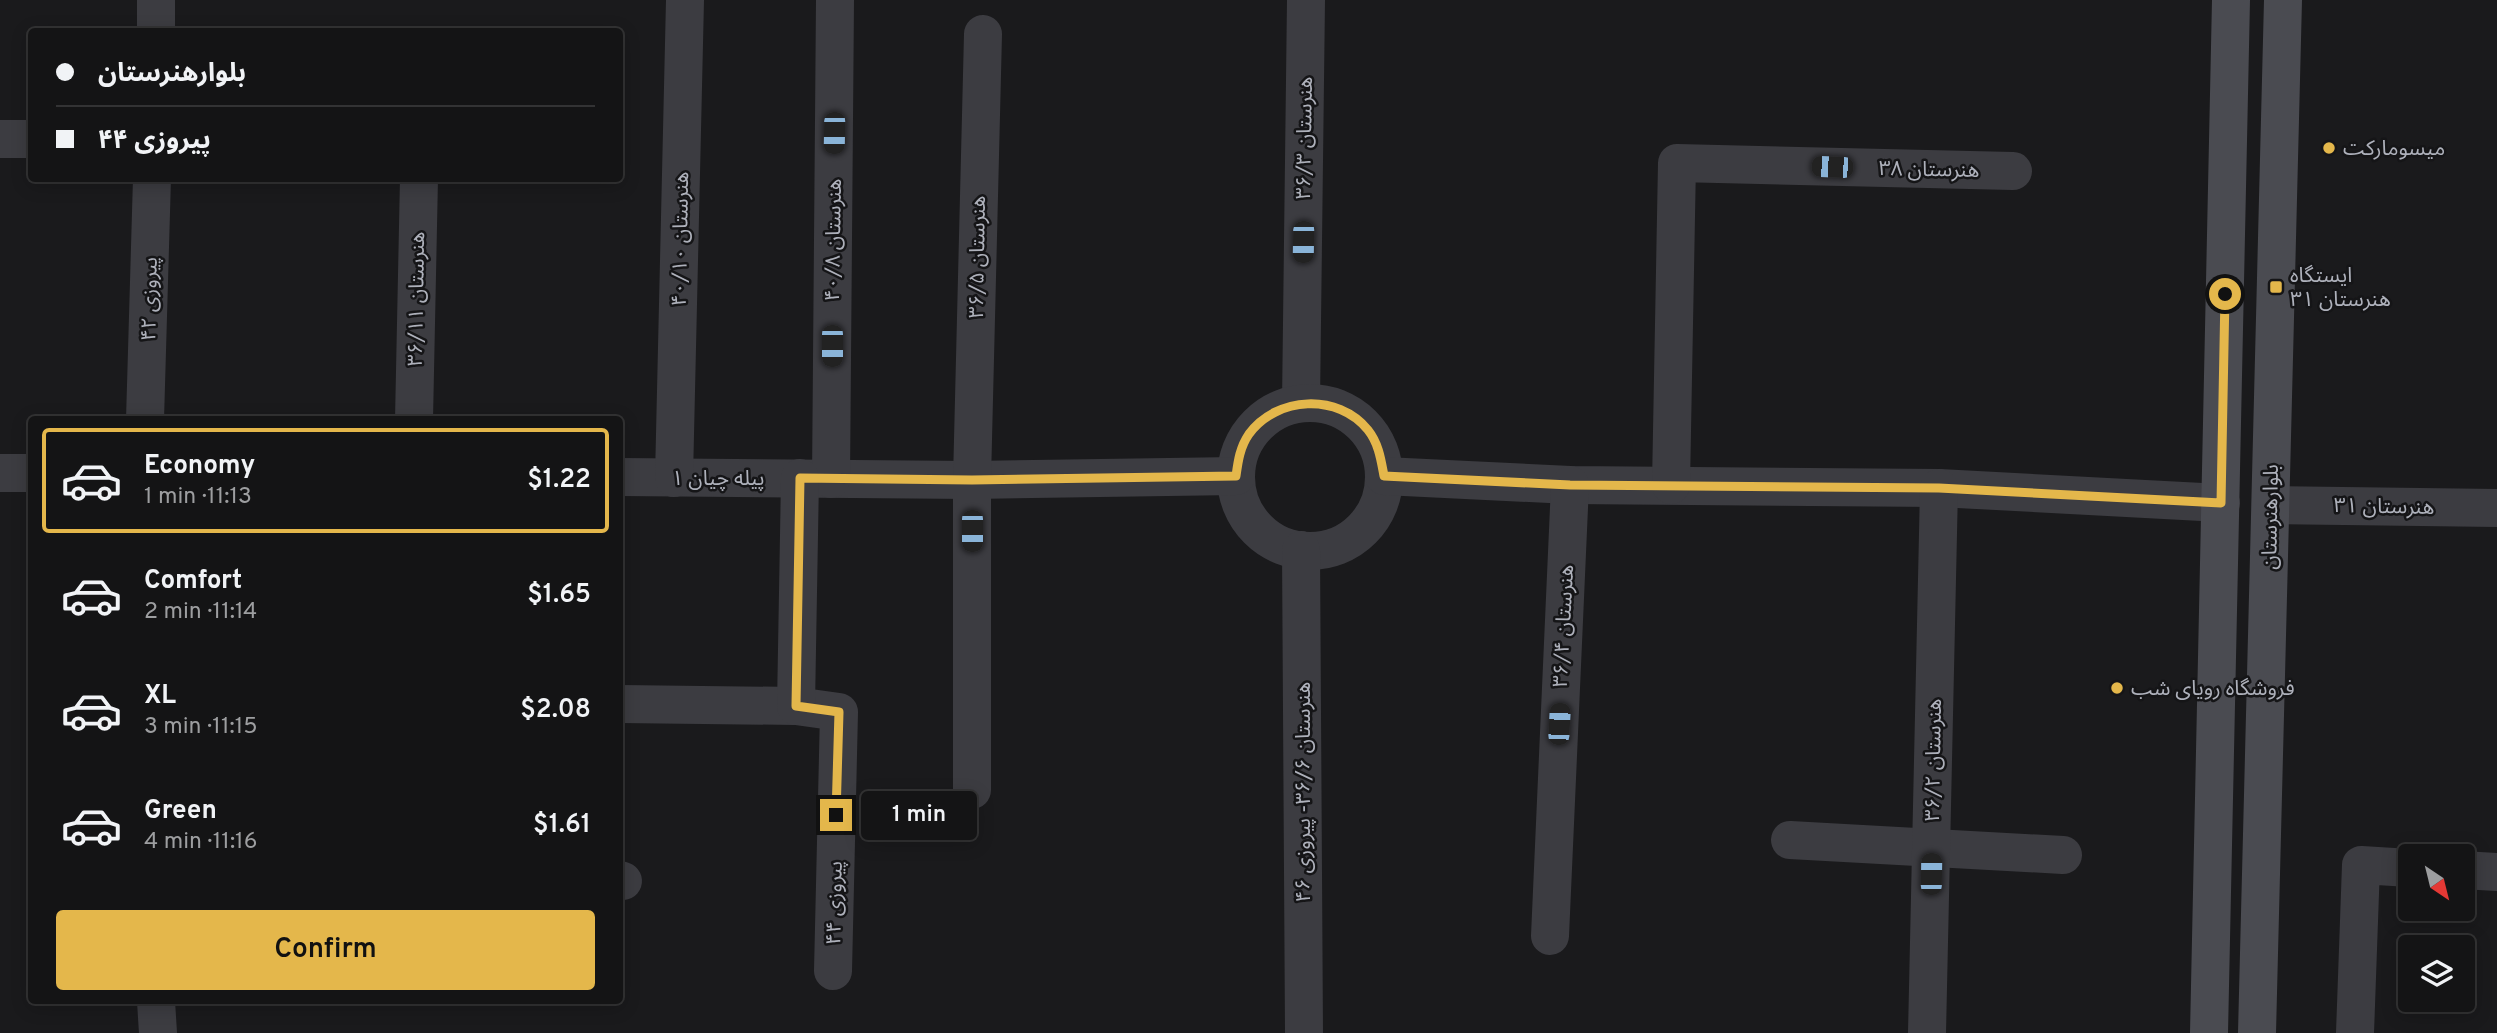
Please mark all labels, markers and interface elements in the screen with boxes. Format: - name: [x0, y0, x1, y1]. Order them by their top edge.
- text: بلوارهنرستان: [98, 58, 246, 91]
- street label: هنرستان ۳۶/۳: [1291, 76, 1320, 200]
- car: [824, 112, 845, 154]
- text: پیروزی ۴۴: [98, 125, 211, 158]
- place label: میسومارکت: [2343, 136, 2445, 163]
- marker: میسومارکت: [2321, 140, 2337, 156]
- car: [1811, 156, 1854, 178]
- street label: هنرستان ۳۸: [1878, 156, 1980, 185]
- street label: هنرستان ۴۰/۱۰: [667, 171, 696, 307]
- street label: هنرستان ۴۰/۸: [820, 178, 849, 302]
- street label: هنرستان ۳۶/۵: [964, 195, 993, 319]
- car: [1293, 221, 1314, 263]
- street label: هنرستان ۳۶/۱۱: [403, 231, 432, 367]
- street label: پیروزی ۴۲: [136, 257, 165, 341]
- place label: ایستگاه هنرستان ۳۱: [2290, 263, 2391, 314]
- route start: [2209, 278, 2241, 310]
- marker: ایستگاه هنرستان ۳۱: [2268, 279, 2284, 295]
- car: [822, 325, 843, 367]
- icon: car: [60, 449, 123, 512]
- text: Economy: [144, 450, 255, 483]
- text: $1.22: [527, 464, 591, 497]
- street label: بلوارهنرستان: [2257, 464, 2286, 570]
- street label: پیله چیان ۱: [671, 466, 765, 493]
- text: 1 min · 11:13: [144, 483, 252, 512]
- street label: هنرستان ۳۱: [2333, 493, 2435, 522]
- car: [962, 510, 983, 552]
- icon: car: [60, 564, 123, 627]
- street label: هنرستان ۳۶/۴: [1548, 564, 1581, 688]
- text: Comfort: [144, 565, 242, 598]
- text: $1.65: [527, 579, 591, 612]
- text: 2 min · 11:14: [144, 598, 257, 627]
- place label: فروشگاه رویای شب: [2131, 676, 2295, 703]
- icon: car: [60, 679, 123, 742]
- text: XL: [144, 680, 176, 713]
- marker: فروشگاه رویای شب: [2109, 680, 2125, 696]
- street label: هنرستان ۳۶/۶- پیروزی ۴۶: [1291, 682, 1318, 902]
- text: $2.08: [520, 694, 591, 727]
- street label: هنرستان ۳۶/۲: [1920, 698, 1949, 822]
- car: [1548, 702, 1571, 746]
- text: 3 min · 11:15: [144, 713, 258, 742]
- callout: 1 min: [860, 790, 976, 840]
- icon: car: [60, 794, 123, 857]
- text: Green: [144, 795, 217, 828]
- route end: [820, 799, 852, 831]
- text: 1 min: [892, 801, 946, 830]
- text: $1.61: [533, 809, 591, 842]
- text: 4 min · 11:16: [144, 828, 257, 857]
- north arrow: [2398, 844, 2474, 920]
- map controls: [2398, 844, 2475, 1012]
- car: [1921, 853, 1942, 895]
- street label: پیروزی ۴۴: [821, 861, 850, 945]
- button: Confirm: [56, 910, 595, 990]
- button: layers: [2398, 935, 2475, 1012]

